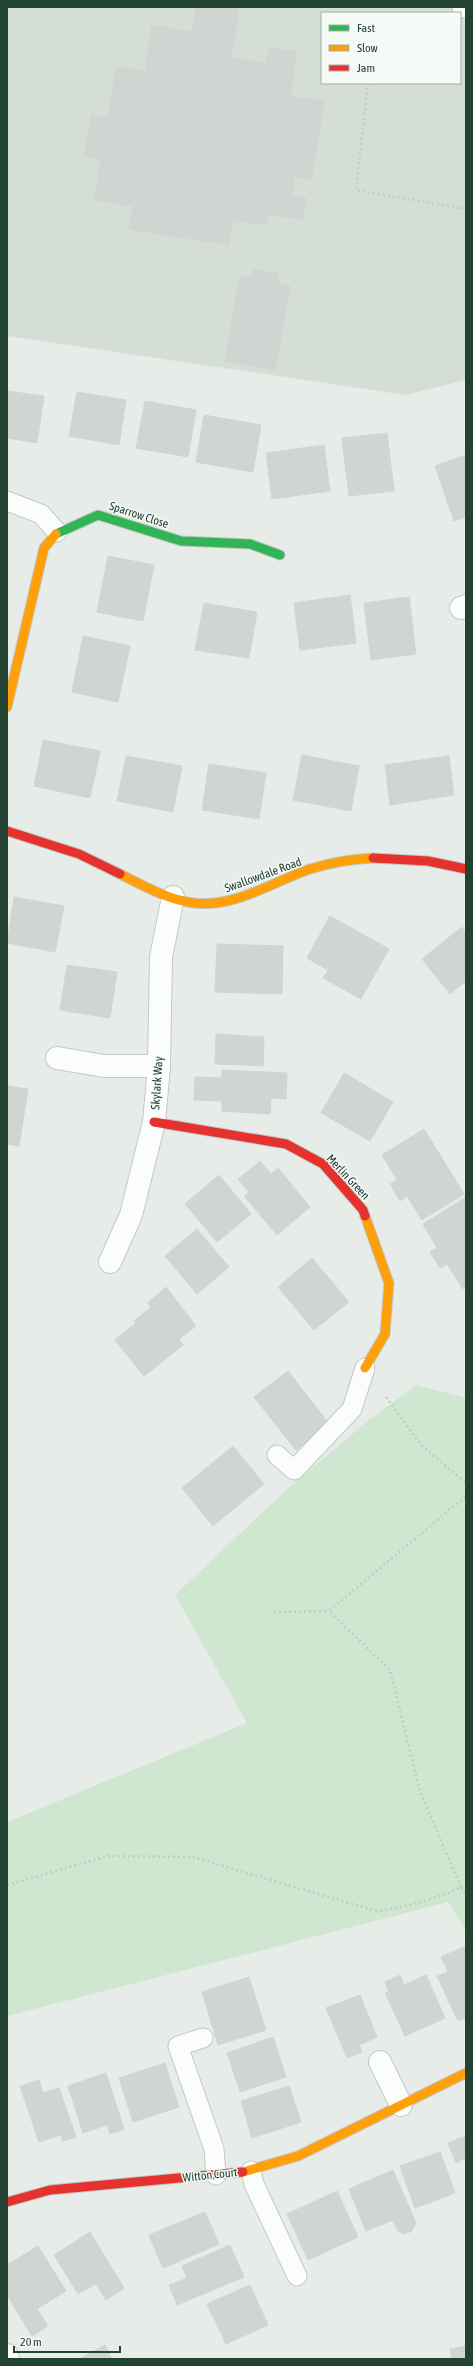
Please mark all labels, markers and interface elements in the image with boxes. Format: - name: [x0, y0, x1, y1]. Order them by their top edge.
- legend: [321, 12, 461, 84]
- text: Fast: [357, 21, 375, 35]
- text: Slow: [357, 41, 378, 55]
- text: Jam: [357, 61, 375, 75]
- street label: Sparrow Close: [108, 499, 170, 531]
- street label: Swallowdale Road: [223, 855, 303, 895]
- street label: Skylark Way: [148, 1056, 166, 1110]
- street label: Merlin Green: [323, 1151, 373, 1203]
- street label: Witton Court: [182, 2165, 239, 2185]
- scale bar: [14, 2328, 120, 2354]
- text: 20 m: [20, 2335, 42, 2349]

